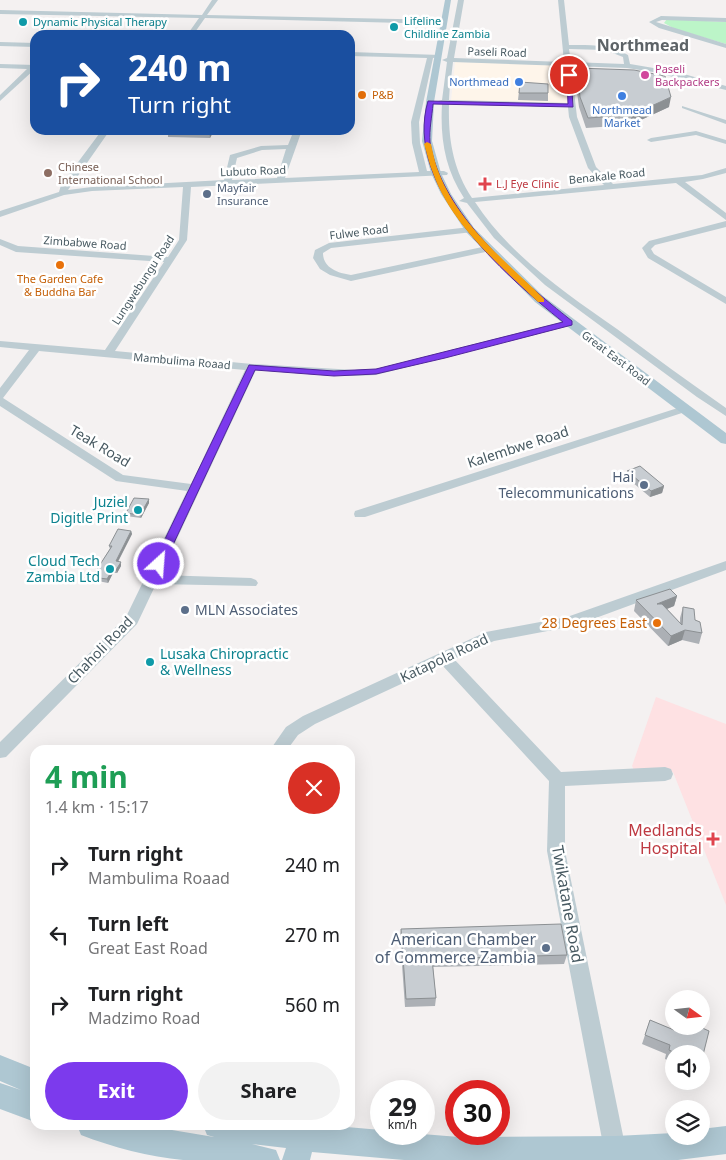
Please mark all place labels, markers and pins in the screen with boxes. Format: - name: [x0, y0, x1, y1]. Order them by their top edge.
- place label: Lifeline Childline Zambia: [404, 13, 490, 41]
- place label: Dynamic Physical Therapy: [33, 14, 167, 29]
- marker: Dynamic Physical Therapy: [17, 16, 29, 28]
- marker: Lifeline Childline Zambia: [388, 21, 400, 33]
- pin: [548, 54, 590, 96]
- place label: Paseli Backpackers: [655, 61, 720, 89]
- marker: Paseli Backpackers: [639, 69, 651, 81]
- place label: Northmead: [449, 74, 509, 89]
- marker: Northmead: [513, 76, 525, 88]
- place label: P&B: [372, 87, 394, 102]
- marker: P&B: [356, 89, 368, 101]
- marker: Northmead Market: [616, 90, 628, 102]
- place label: Northmead Market: [592, 102, 652, 130]
- place label: Chinese International School: [58, 159, 163, 187]
- marker: Chinese International School: [42, 167, 54, 179]
- place label: L.J Eye Clinic: [496, 176, 559, 191]
- marker: L.J Eye Clinic: [478, 177, 492, 191]
- place label: Mayfair Insurance: [217, 180, 268, 208]
- marker: Mayfair Insurance: [201, 188, 213, 200]
- marker: The Garden Cafe & Buddha Bar: [54, 259, 66, 271]
- place label: The Garden Cafe & Buddha Bar: [17, 271, 103, 299]
- place label: Hai Telecommunications: [498, 467, 634, 502]
- marker: Hai Telecommunications: [638, 479, 650, 491]
- place label: Juziel Digitle Print: [50, 492, 128, 527]
- marker: Juziel Digitle Print: [132, 504, 144, 516]
- place label: Cloud Tech Zambia Ltd: [26, 551, 100, 586]
- marker: Cloud Tech Zambia Ltd: [104, 563, 116, 575]
- place label: MLN Associates: [195, 600, 298, 619]
- marker: MLN Associates: [179, 604, 191, 616]
- place label: 28 Degrees East: [542, 613, 647, 632]
- marker: 28 Degrees East: [651, 617, 663, 629]
- place label: Lusaka Chiropractic & Wellness: [160, 644, 289, 679]
- marker: Lusaka Chiropractic & Wellness: [144, 656, 156, 668]
- place label: Medlands Hospital: [628, 819, 702, 859]
- marker: Medlands Hospital: [706, 832, 720, 846]
- place label: American Chamber of Commerce Zambia: [375, 928, 536, 968]
- marker: American Chamber of Commerce Zambia: [540, 942, 552, 954]

